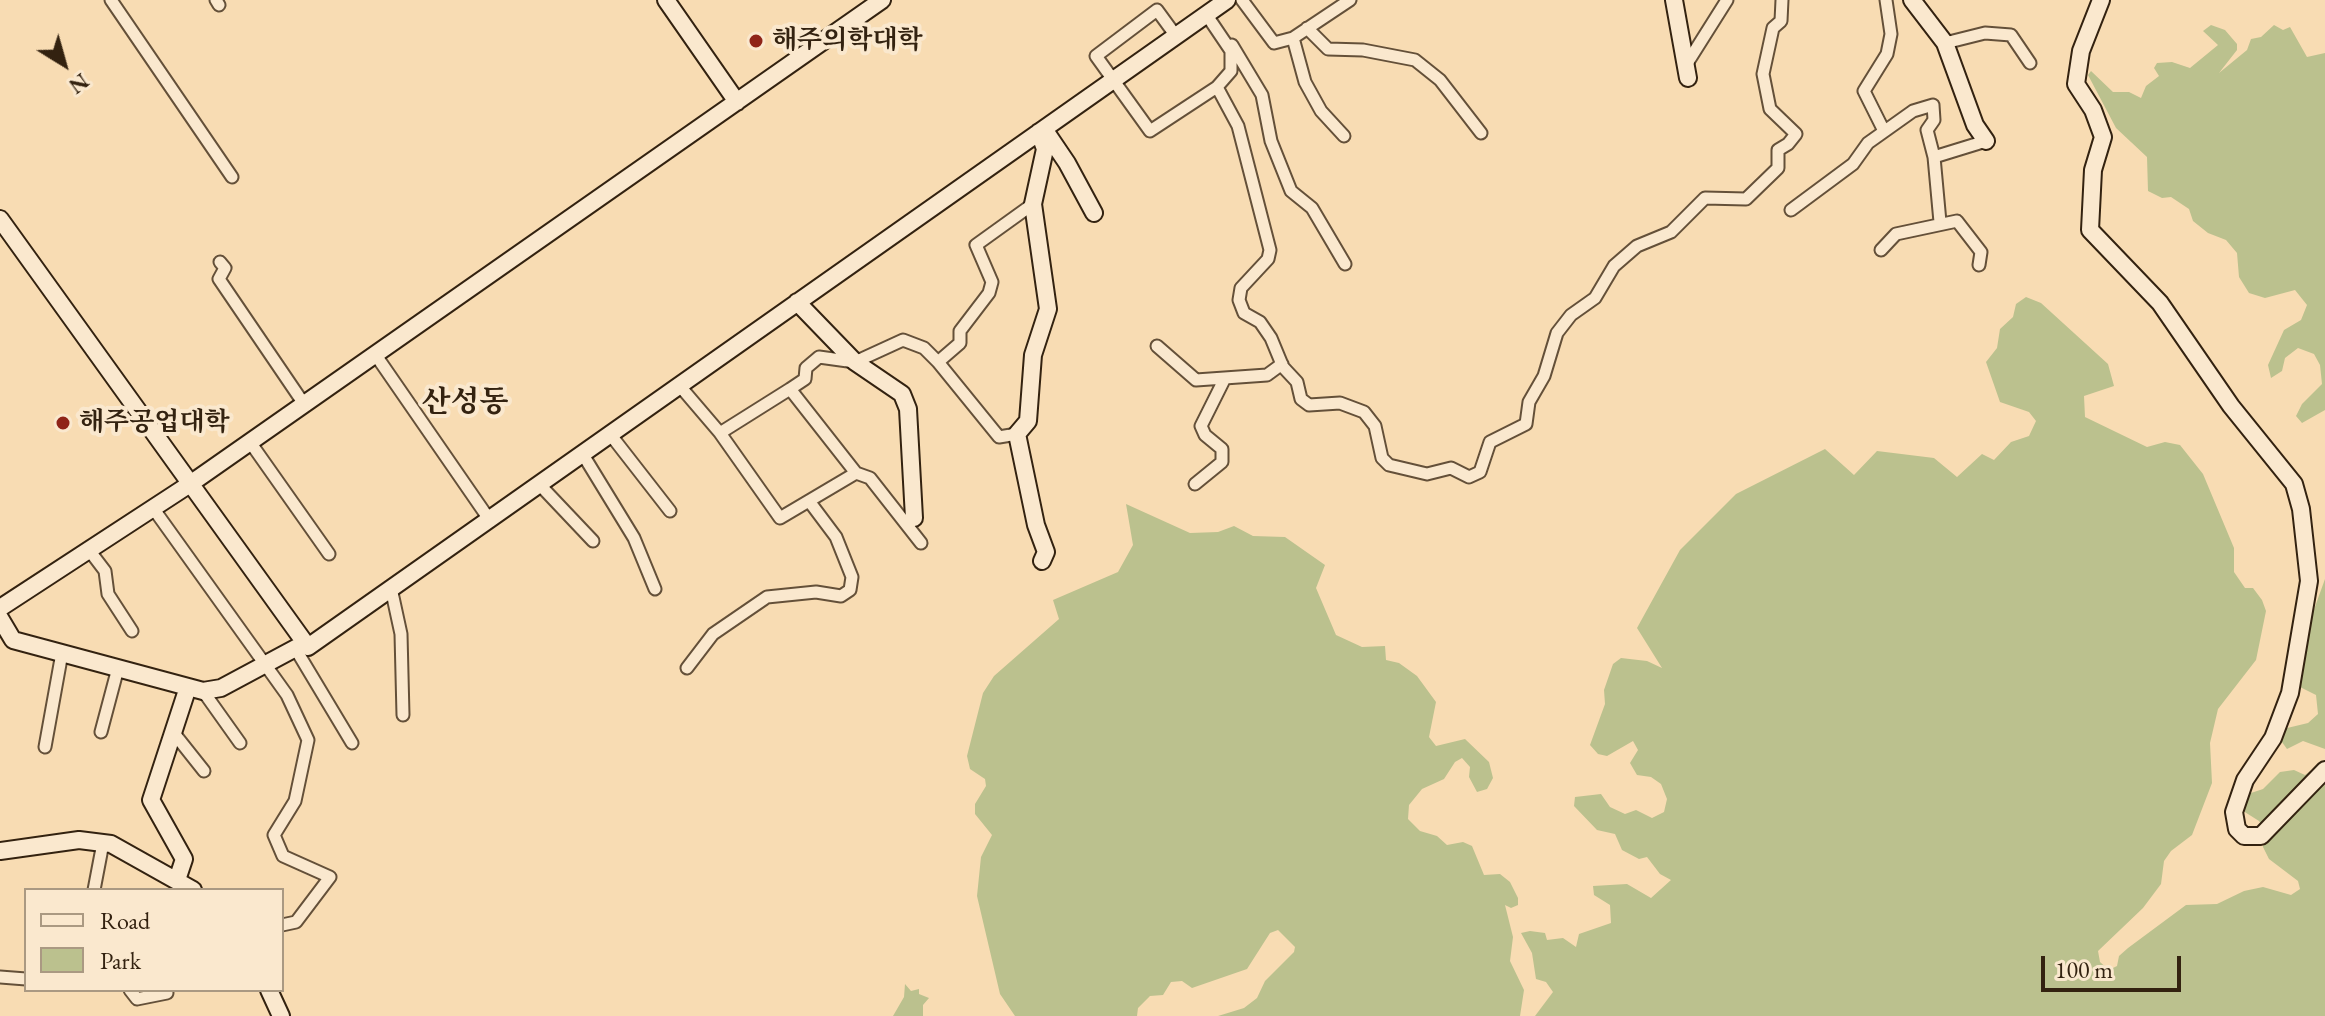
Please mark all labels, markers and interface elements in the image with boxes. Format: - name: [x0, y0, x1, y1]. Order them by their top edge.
- north arrow: [24, 24, 104, 104]
- place label: 해주의학대학: [772, 25, 923, 57]
- marker: 해주의학대학: [747, 32, 765, 50]
- text: N: [63, 67, 95, 101]
- district label: 산성동: [422, 385, 508, 421]
- place label: 해주공업대학: [79, 407, 230, 439]
- marker: 해주공업대학: [54, 414, 72, 432]
- legend: [24, 888, 284, 992]
- text: Road: [100, 905, 150, 936]
- scale bar: [2045, 940, 2185, 990]
- text: Park: [100, 945, 141, 976]
- text: 100 m: [2055, 954, 2113, 985]

